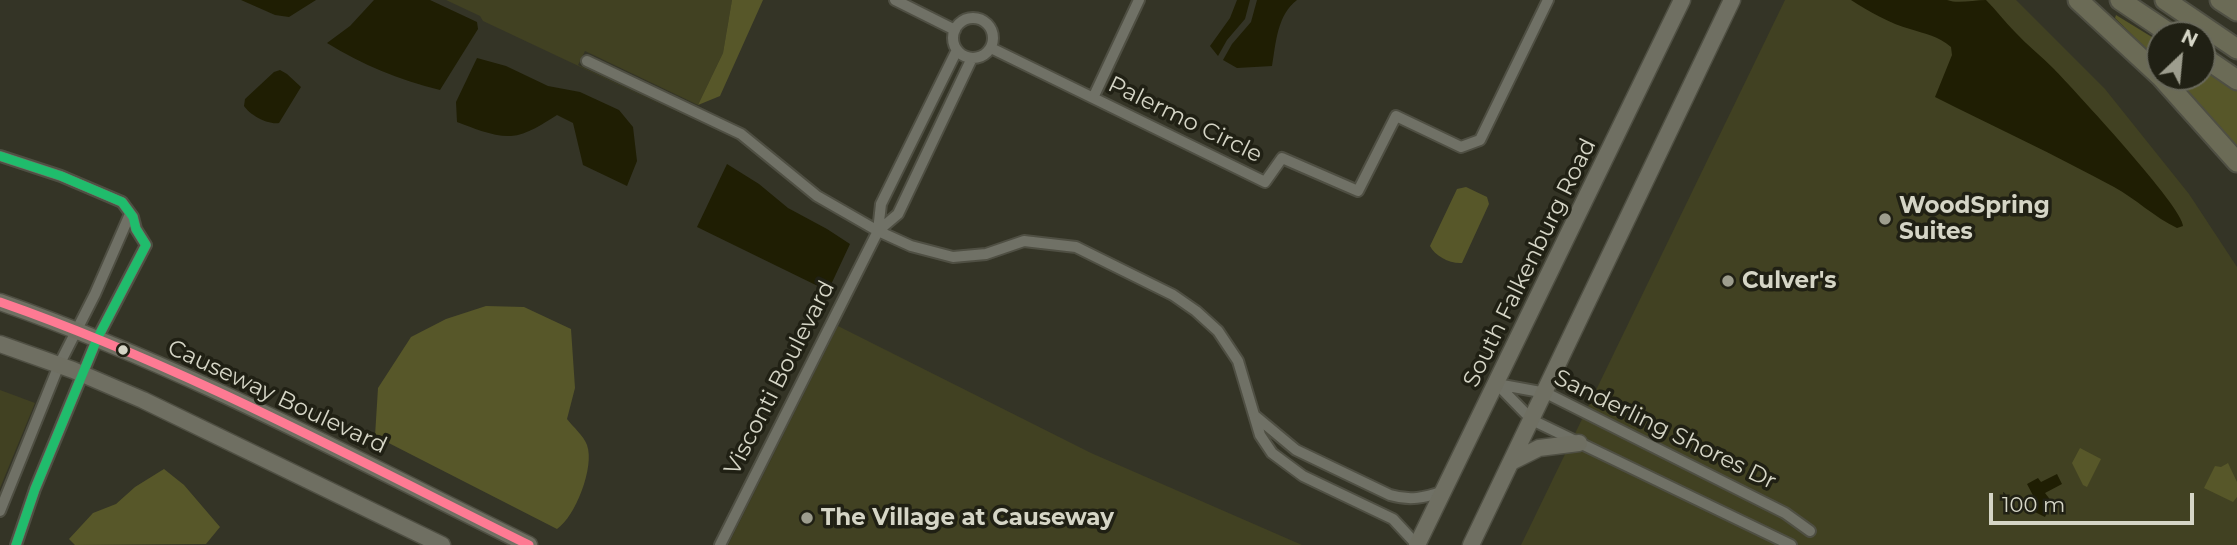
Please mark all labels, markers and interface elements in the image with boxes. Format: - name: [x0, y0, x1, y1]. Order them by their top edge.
- north arrow: [2146, 21, 2216, 91]
- text: N: [2178, 25, 2201, 52]
- street label: Palermo Circle: [1103, 71, 1267, 169]
- street label: South Falkenburg Road: [1458, 134, 1602, 392]
- place label: WoodSpring Suites: [1899, 192, 2050, 246]
- marker: WoodSpring Suites: [1877, 211, 1893, 227]
- place label: Culver's: [1742, 267, 1836, 295]
- marker: Culver's: [1720, 273, 1736, 289]
- street label: Visconti Boulevard: [719, 276, 841, 480]
- street label: Causeway Boulevard: [163, 334, 391, 460]
- unlabelled marker: [116, 343, 130, 357]
- street label: Sanderling Shores Dr: [1549, 364, 1781, 496]
- scale bar: [1992, 478, 2197, 522]
- text: 100 m: [2002, 492, 2065, 517]
- place label: The Village at Causeway: [821, 504, 1114, 532]
- marker: The Village at Causeway: [799, 510, 815, 526]

